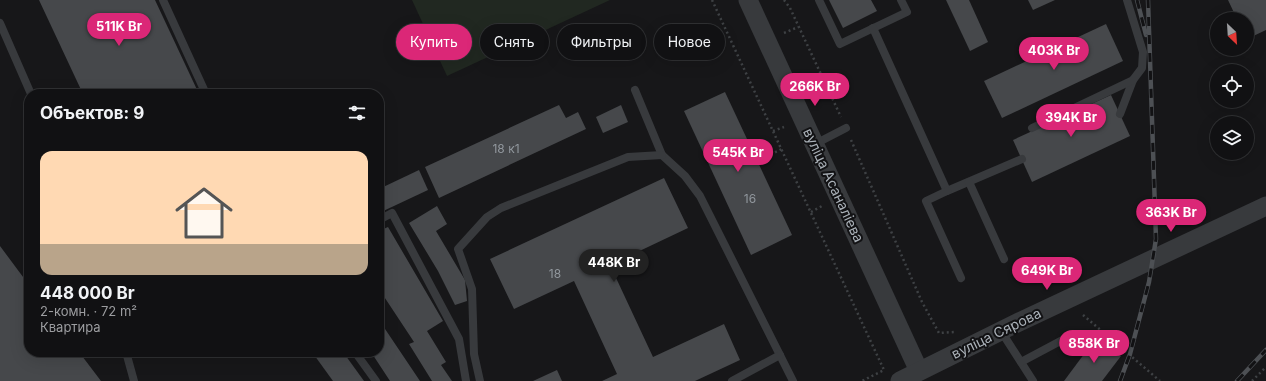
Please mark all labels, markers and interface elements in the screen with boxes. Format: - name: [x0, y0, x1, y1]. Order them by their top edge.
- north arrow: [1210, 12, 1254, 56]
- map controls: [1210, 12, 1254, 160]
- pin: 511K Br: [82, 13, 156, 47]
- text: 511K Br: [96, 18, 142, 34]
- chip: Купить: [396, 24, 472, 60]
- chip: Снять: [480, 24, 549, 60]
- chip: Фильтры: [557, 24, 646, 60]
- chip: Новое: [654, 24, 725, 60]
- pin: 403K Br: [1017, 37, 1091, 71]
- text: 403K Br: [1028, 42, 1080, 58]
- button: locate: [1210, 64, 1254, 108]
- pin: 266K Br: [778, 73, 852, 107]
- text: 266K Br: [789, 78, 841, 94]
- icon: filters: [346, 102, 368, 124]
- text: Объектов: 9: [40, 103, 144, 123]
- pin: 394K Br: [1034, 104, 1108, 138]
- text: 394K Br: [1045, 109, 1097, 125]
- button: layers: [1210, 116, 1254, 160]
- street label: вуліца Асаналіева: [800, 125, 868, 245]
- pin: 545K Br: [701, 139, 775, 173]
- house number: 18 к1: [492, 141, 520, 156]
- text: 545K Br: [712, 144, 764, 160]
- icon: home: [168, 177, 240, 249]
- house number: 16: [744, 191, 756, 206]
- pin: 363K Br: [1134, 199, 1208, 233]
- text: 363K Br: [1145, 204, 1197, 220]
- pin: 448K Br: [577, 249, 651, 283]
- text: 448K Br: [588, 254, 640, 270]
- pin: 649K Br: [1010, 257, 1084, 291]
- text: 649K Br: [1021, 262, 1073, 278]
- house number: 18: [549, 266, 561, 281]
- text: 448 000 Br: [40, 283, 135, 303]
- text: 2-комн. · 72 m²: [40, 303, 137, 319]
- street label: вуліца Сярова: [948, 304, 1044, 362]
- text: Квартира: [40, 319, 101, 335]
- pin: 858K Br: [1057, 330, 1131, 364]
- text: 858K Br: [1068, 335, 1120, 351]

